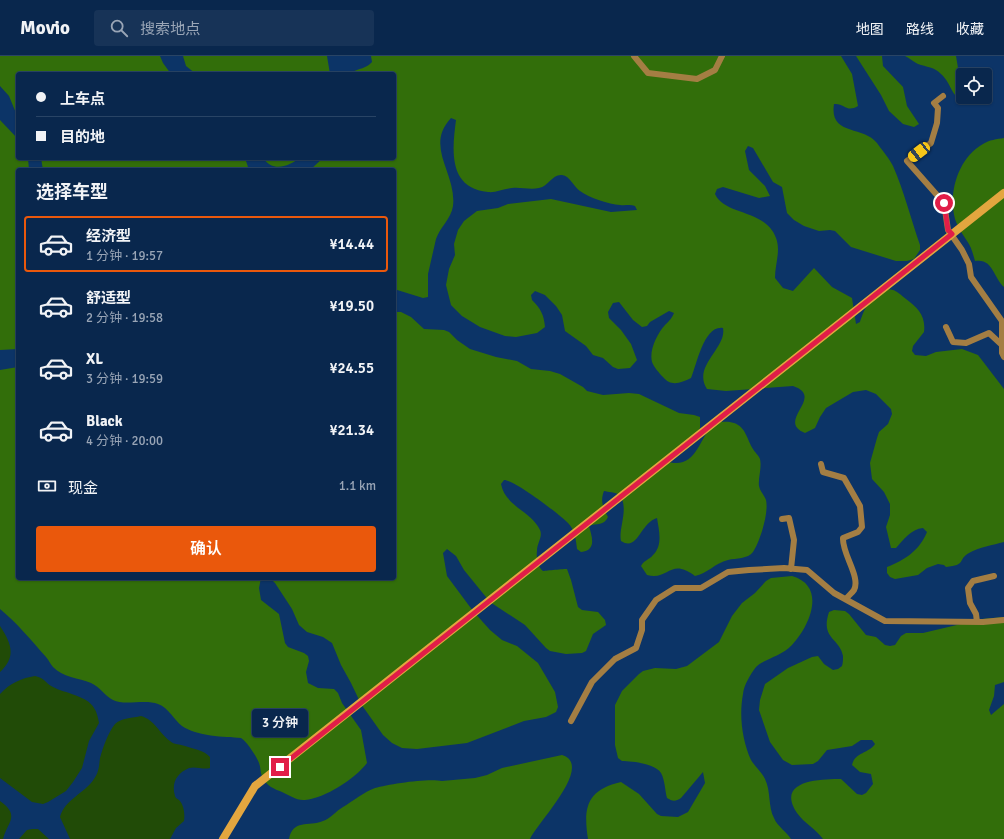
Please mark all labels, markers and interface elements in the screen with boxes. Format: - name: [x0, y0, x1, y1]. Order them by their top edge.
- search box: [94, 10, 374, 46]
- text: Movio: [20, 16, 70, 40]
- icon: search: [108, 17, 130, 39]
- text: 搜索地点: [140, 20, 200, 38]
- text: 地图: [856, 21, 884, 38]
- text: 路线: [906, 21, 934, 38]
- text: 收藏: [956, 21, 984, 38]
- map controls: [956, 68, 992, 104]
- button: locate: [956, 68, 992, 104]
- text: 上车点: [60, 90, 105, 108]
- text: 目的地: [60, 128, 105, 146]
- car: [906, 140, 932, 164]
- text: 选择车型: [36, 181, 108, 203]
- route start: [935, 194, 953, 212]
- icon: car: [38, 226, 74, 262]
- text: 经济型: [86, 227, 131, 245]
- text: ¥14.44: [329, 235, 374, 253]
- text: 1 分钟 · 19:57: [86, 248, 163, 264]
- icon: car: [38, 288, 74, 324]
- text: 舒适型: [86, 289, 131, 307]
- text: ¥19.50: [329, 297, 374, 315]
- text: 2 分钟 · 19:58: [86, 310, 163, 326]
- icon: car: [38, 350, 74, 386]
- text: XL: [86, 350, 103, 368]
- text: ¥24.55: [329, 359, 374, 377]
- text: 3 分钟 · 19:59: [86, 371, 163, 387]
- icon: car: [38, 412, 74, 448]
- text: Black: [86, 412, 123, 430]
- text: ¥21.34: [329, 421, 374, 439]
- text: 4 分钟 · 20:00: [86, 433, 163, 449]
- icon: cash: [36, 475, 58, 497]
- text: 1.1 km: [339, 478, 376, 494]
- text: 现金: [68, 479, 98, 497]
- button: 确认: [36, 526, 376, 572]
- callout: 3 分钟: [252, 709, 308, 737]
- text: 3 分钟: [262, 715, 298, 731]
- route end: [271, 758, 289, 776]

